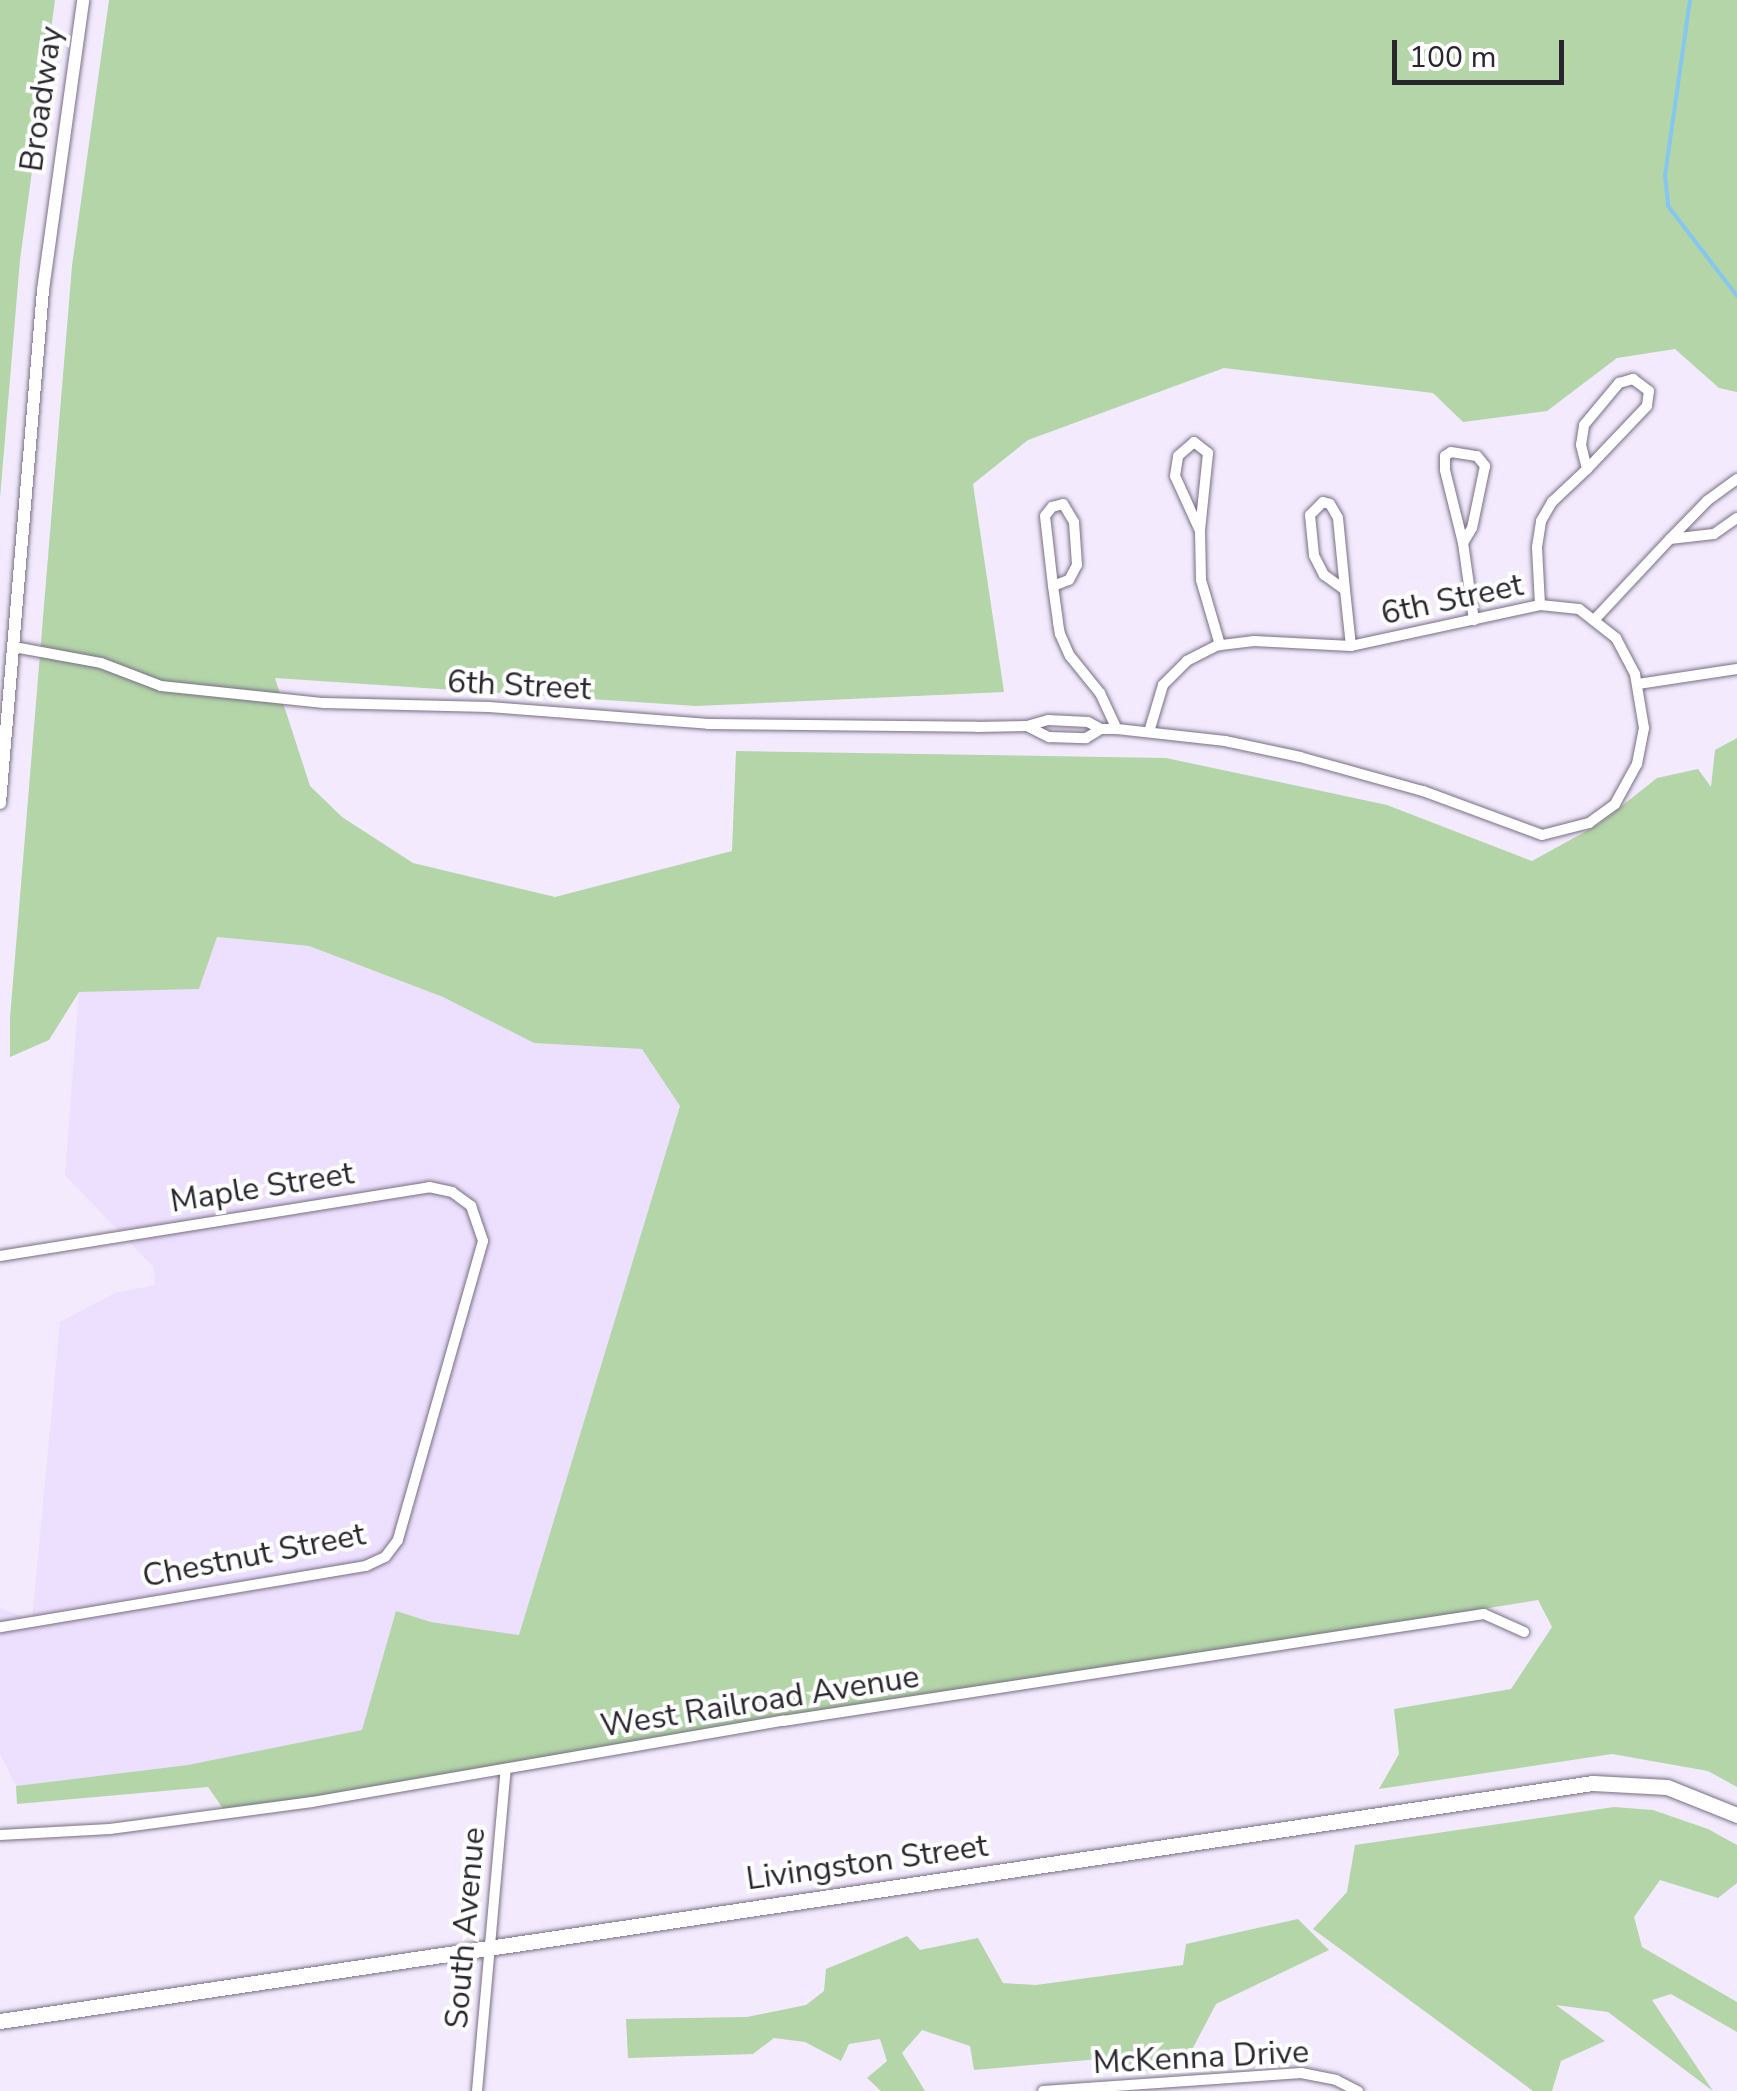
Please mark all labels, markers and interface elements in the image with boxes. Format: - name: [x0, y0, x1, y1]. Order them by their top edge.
- scale bar: [1397, 20, 1570, 82]
- street label: Broadway: [13, 24, 71, 174]
- text: 100 m: [1409, 37, 1496, 78]
- street label: 6th Street: [1378, 566, 1526, 634]
- street label: 6th Street: [446, 663, 592, 709]
- street label: Maple Street: [168, 1155, 356, 1221]
- street label: Chestnut Street: [139, 1516, 369, 1596]
- street label: West Railroad Avenue: [598, 1658, 922, 1746]
- street label: South Avenue: [438, 1826, 494, 2030]
- street label: Livingston Street: [744, 1827, 990, 1899]
- street label: McKenna Drive: [1092, 2033, 1310, 2083]

